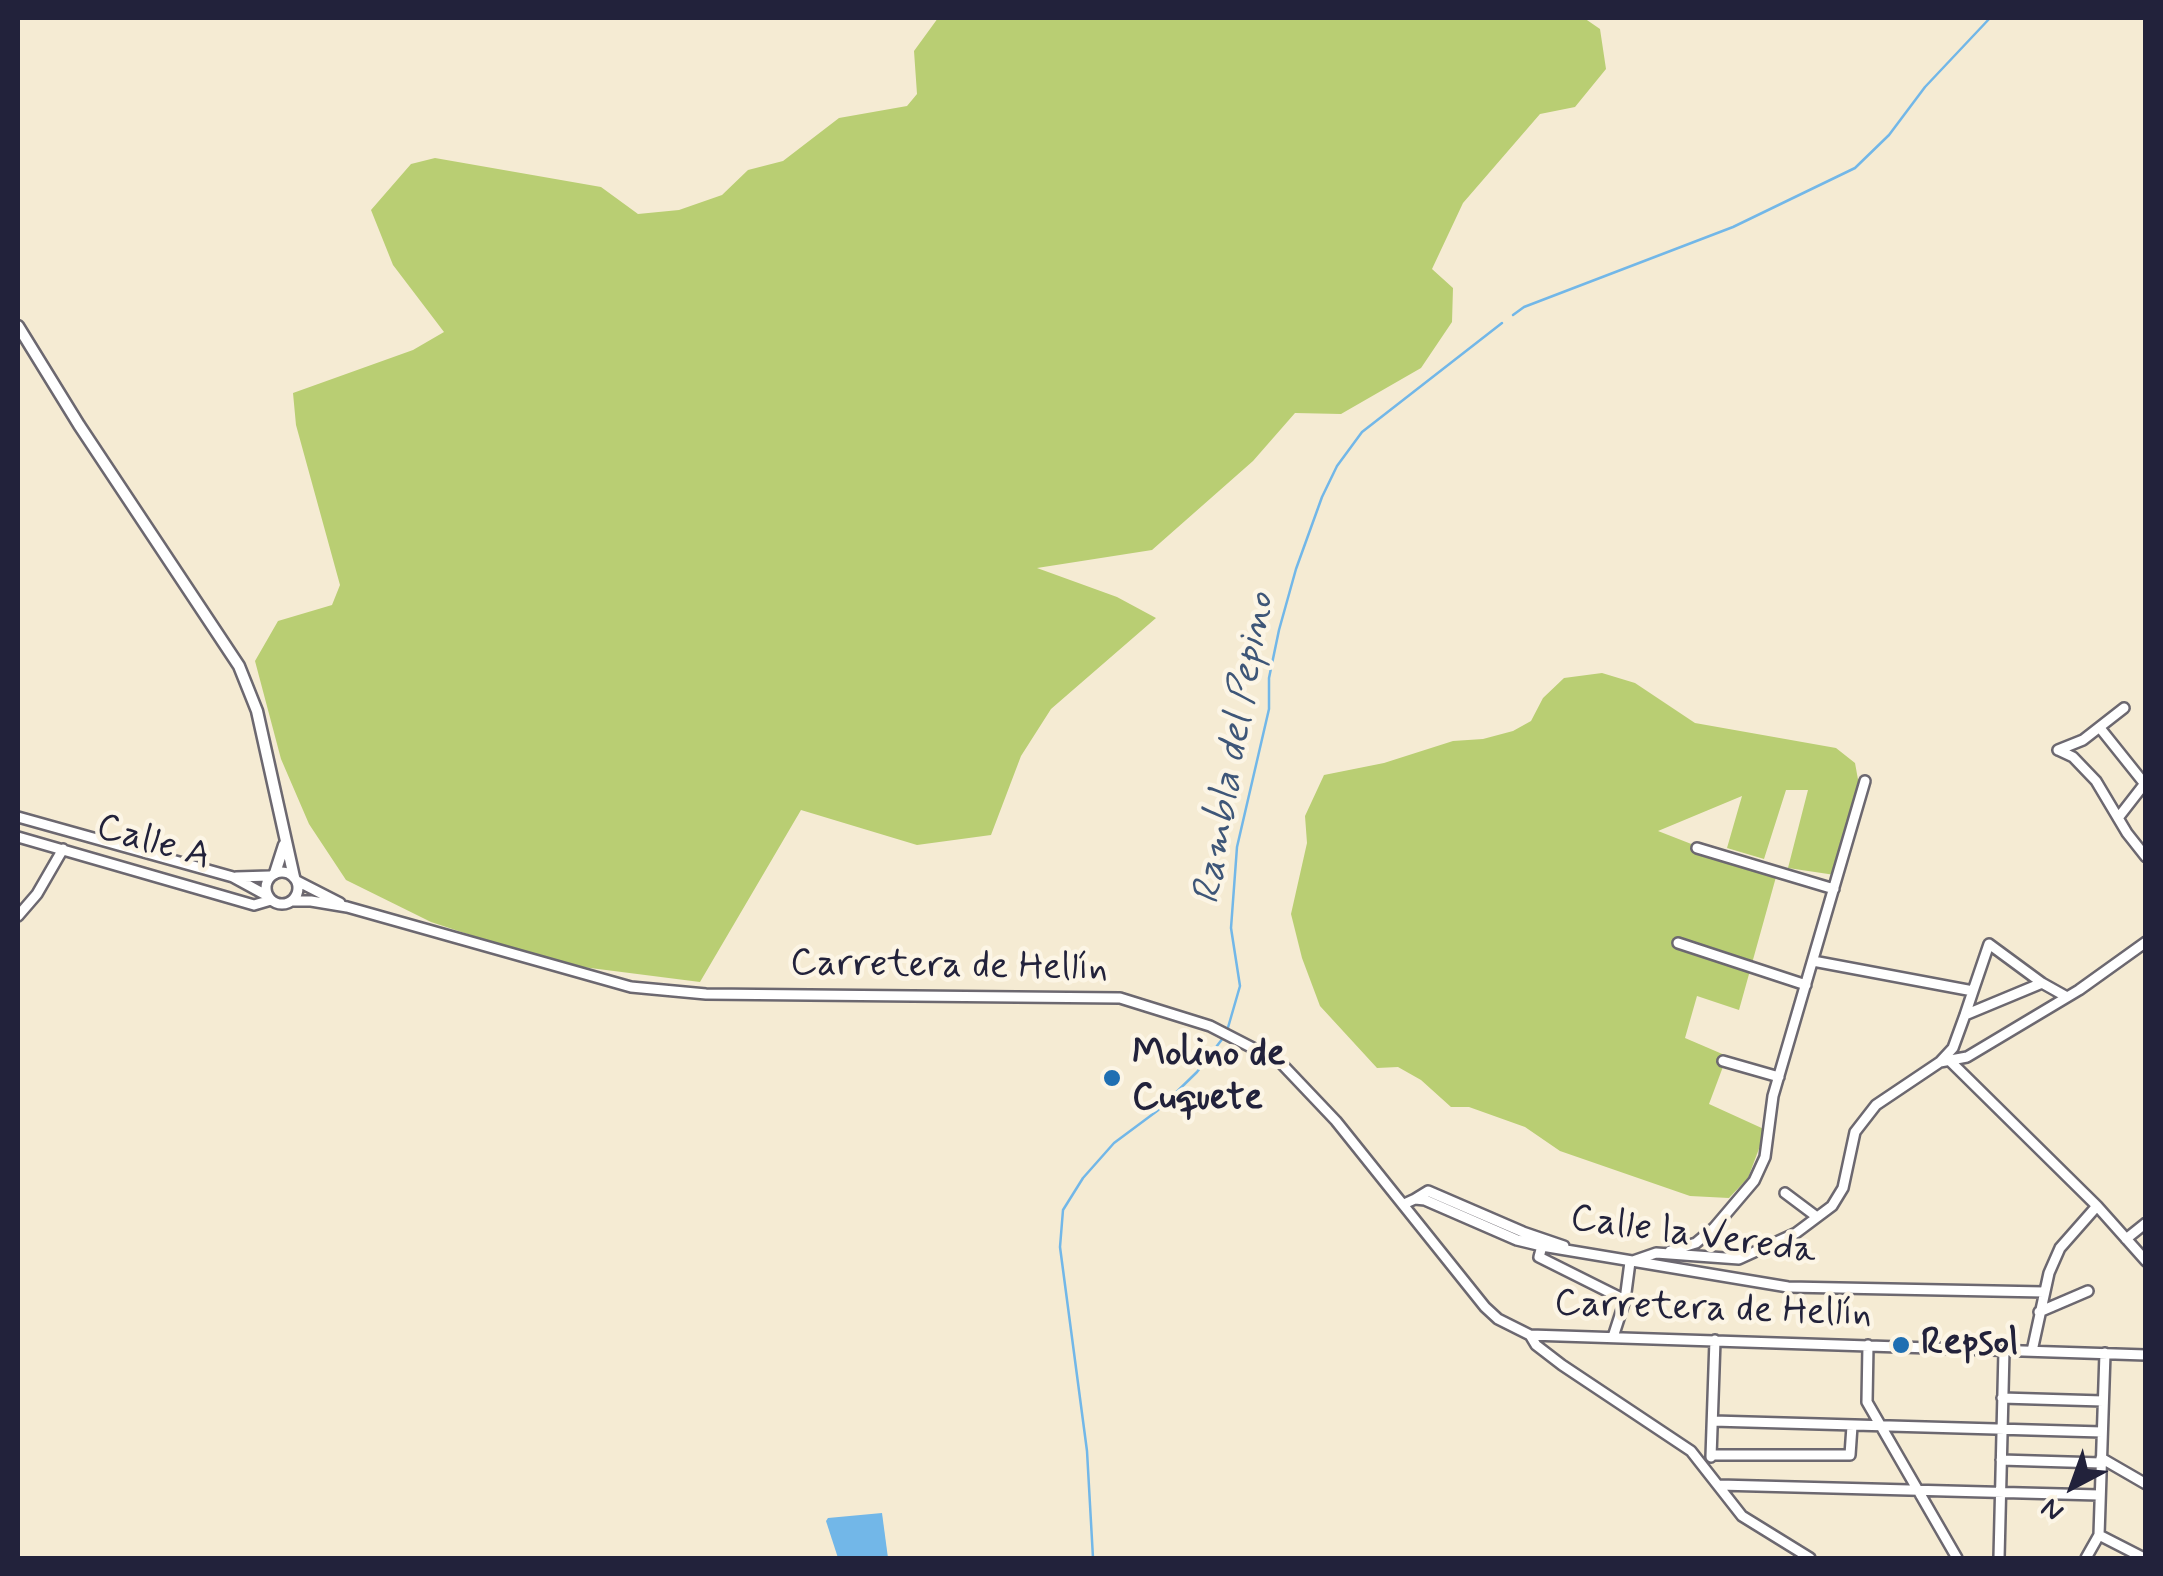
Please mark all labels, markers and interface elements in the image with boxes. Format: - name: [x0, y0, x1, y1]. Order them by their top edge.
- water label: Rambla del Pepino: [1185, 590, 1287, 908]
- street label: Calle A: [91, 806, 215, 882]
- street label: Carretera de Hellín: [790, 942, 1108, 994]
- place label: Molino de Cuquete: [1132, 1033, 1285, 1122]
- marker: Molino de Cuquete: [1101, 1067, 1123, 1089]
- street label: Calle la Vereda: [1567, 1197, 1819, 1277]
- street label: Carretera de Hellín: [1553, 1283, 1873, 1339]
- place label: Repsol: [1921, 1322, 2018, 1368]
- marker: Repsol: [1890, 1334, 1912, 1356]
- north arrow: [2023, 1436, 2123, 1536]
- text: N: [2034, 1489, 2072, 1529]

